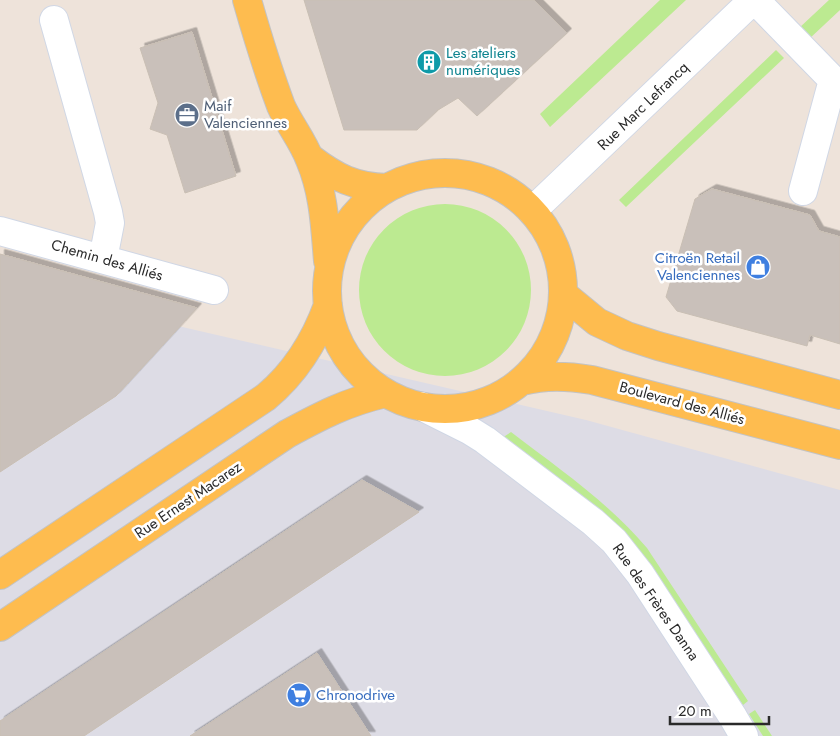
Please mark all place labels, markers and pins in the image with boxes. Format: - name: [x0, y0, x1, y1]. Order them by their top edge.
- place label: Les ateliers numériques: [446, 42, 520, 81]
- building icon: Les ateliers numériques: [416, 49, 442, 75]
- place label: Maif Valenciennes: [204, 95, 287, 134]
- office icon: Maif Valenciennes: [174, 102, 200, 128]
- place label: Citroën Retail Valenciennes: [655, 247, 740, 286]
- shop icon: Citroën Retail Valenciennes: [745, 254, 771, 280]
- supermarket icon: Chronodrive: [286, 682, 312, 708]
- place label: Chronodrive: [316, 684, 395, 706]

